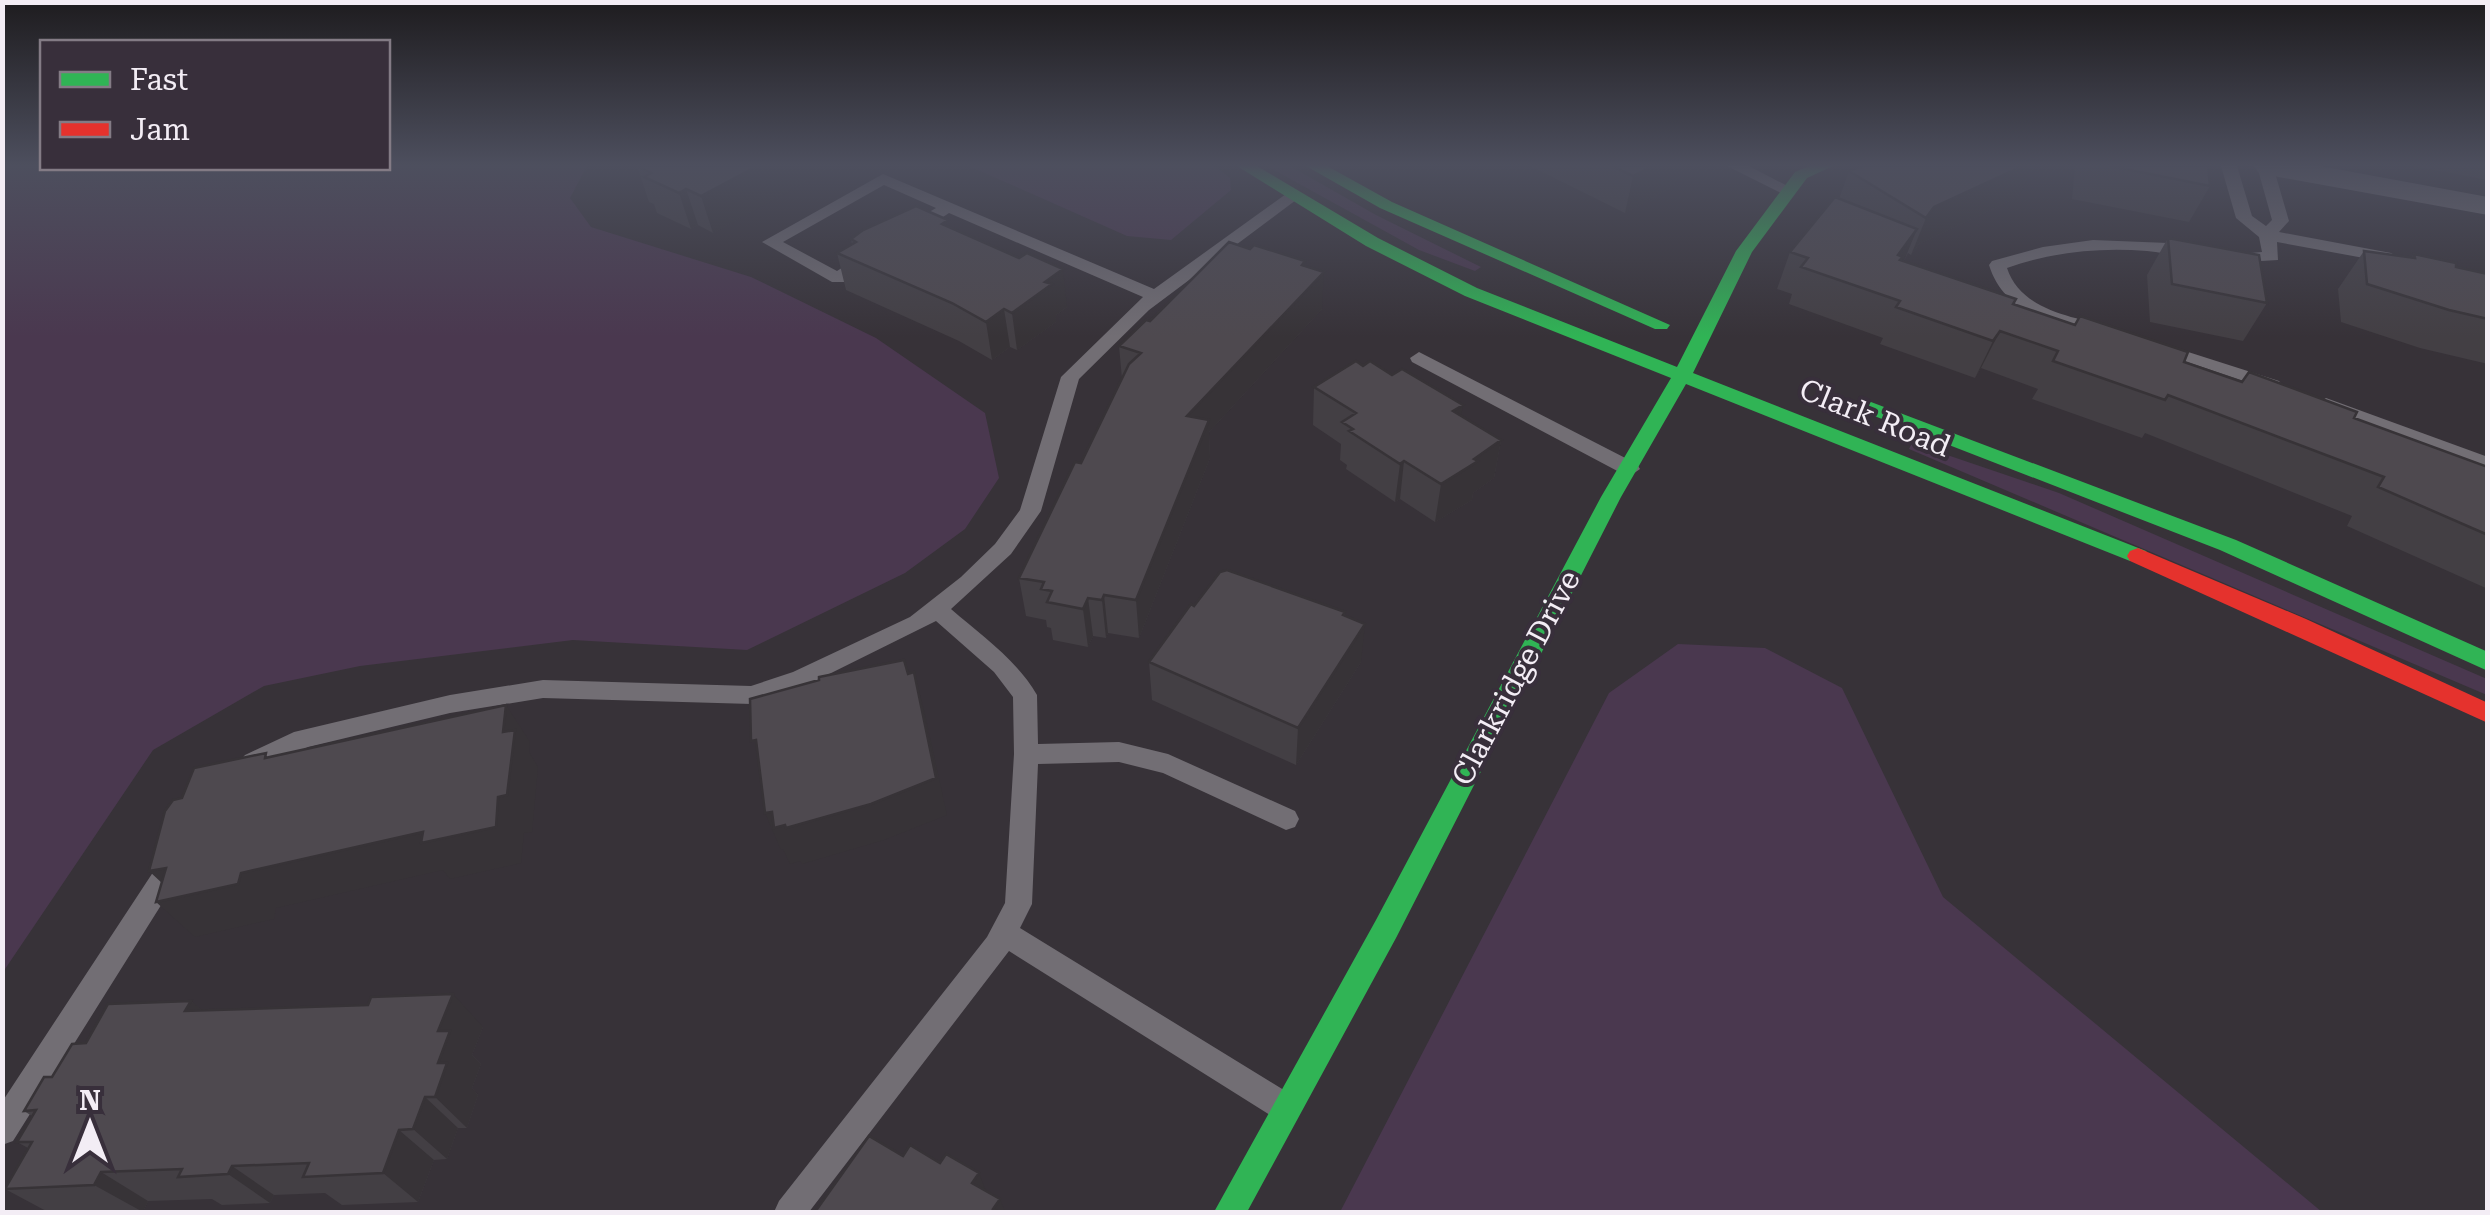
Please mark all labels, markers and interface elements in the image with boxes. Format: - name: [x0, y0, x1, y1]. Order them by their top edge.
- legend: [40, 40, 390, 170]
- text: Fast: [130, 62, 188, 97]
- text: Jam: [130, 112, 190, 147]
- street label: Clark Road: [1795, 371, 1956, 464]
- street label: Clarkridge Drive: [1444, 564, 1587, 791]
- north arrow: [40, 1075, 140, 1175]
- text: N: [79, 1084, 101, 1117]

